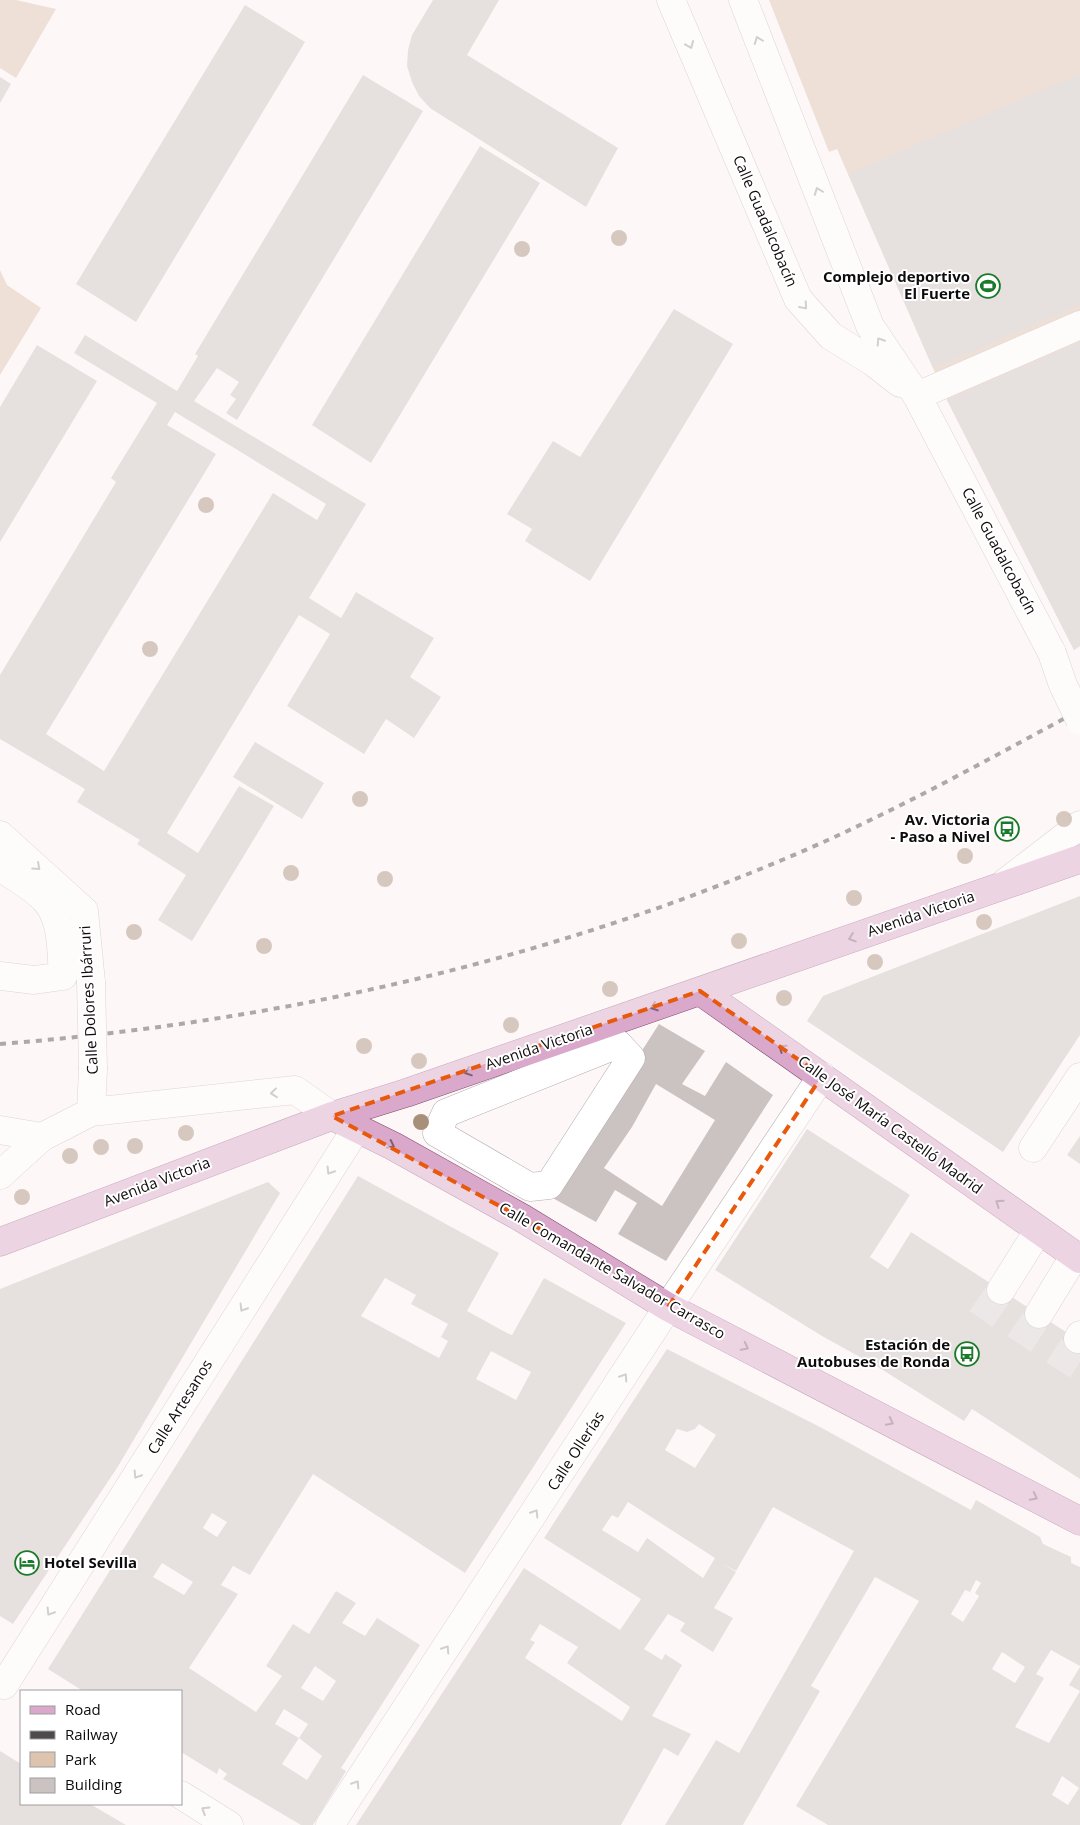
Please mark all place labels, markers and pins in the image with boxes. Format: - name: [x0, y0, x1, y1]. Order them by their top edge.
- place label: Complejo deportivo El Fuerte: [823, 266, 970, 303]
- sports icon: Complejo deportivo El Fuerte: [975, 273, 1001, 299]
- place label: Av. Victoria - Paso a Nivel: [890, 809, 990, 846]
- bus stop icon: Av. Victoria - Paso a Nivel: [994, 816, 1020, 842]
- place label: Estación de Autobuses de Ronda: [797, 1334, 950, 1371]
- bus stop icon: Estación de Autobuses de Ronda: [954, 1341, 980, 1367]
- hotel icon: Hotel Sevilla: [14, 1550, 40, 1576]
- place label: Hotel Sevilla: [44, 1552, 137, 1572]

